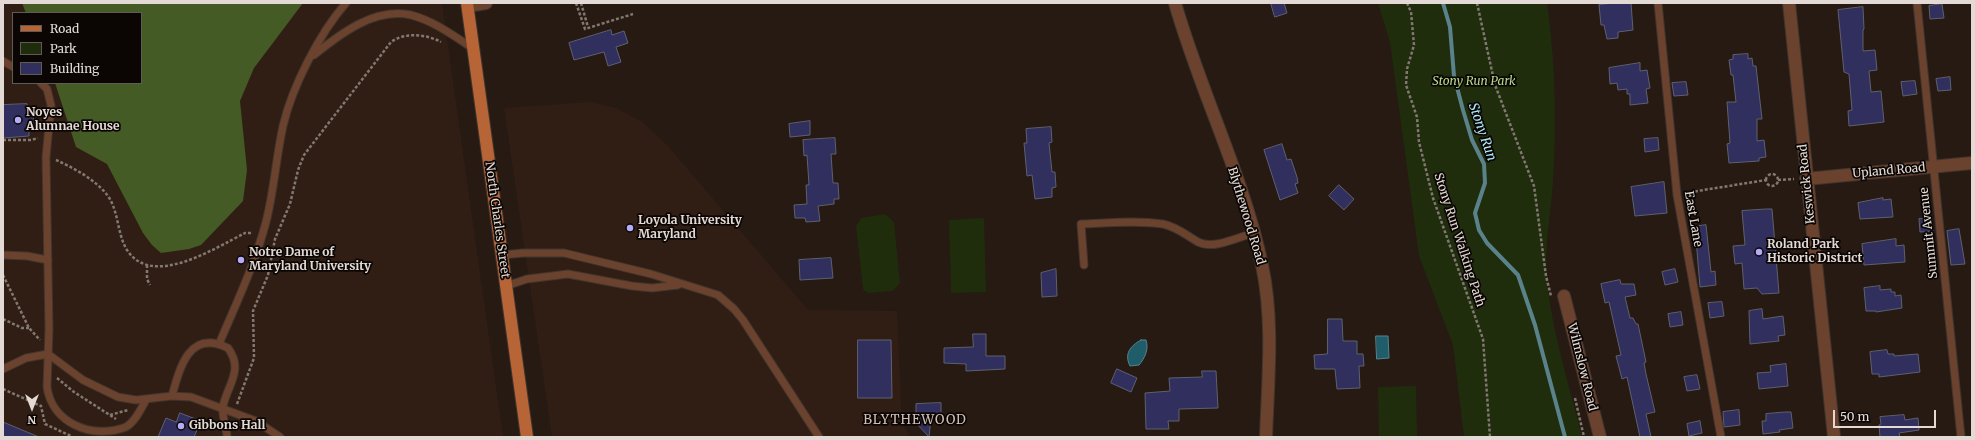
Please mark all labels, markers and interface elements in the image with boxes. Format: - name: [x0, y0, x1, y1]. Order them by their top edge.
- legend: [12, 12, 142, 84]
- text: Road: [50, 21, 79, 36]
- text: Park: [50, 41, 77, 56]
- text: Building: [50, 61, 99, 76]
- park label: Stony Run Park: [1432, 75, 1516, 89]
- water label: Stony Run: [1465, 101, 1499, 163]
- place label: Noyes Alumnae House: [26, 106, 120, 134]
- marker: Noyes Alumnae House: [13, 115, 23, 125]
- street label: Keswick Road: [1796, 143, 1818, 225]
- street label: North Charles Street: [482, 161, 512, 279]
- street label: Upland Road: [1852, 161, 1926, 181]
- street label: Blythewood Road: [1224, 165, 1268, 267]
- street label: Stony Run Walking Path: [1431, 171, 1487, 309]
- street label: Summit Avenue: [1917, 187, 1941, 279]
- street label: East Lane: [1681, 190, 1705, 248]
- place label: Loyola University Maryland: [638, 214, 742, 242]
- marker: Loyola University Maryland: [625, 223, 635, 233]
- place label: Roland Park Historic District: [1767, 238, 1862, 266]
- place label: Notre Dame of Maryland University: [249, 246, 371, 274]
- marker: Roland Park Historic District: [1754, 247, 1764, 257]
- marker: Notre Dame of Maryland University: [236, 255, 246, 265]
- street label: Wilmslow Road: [1564, 322, 1600, 412]
- north arrow: [12, 388, 52, 428]
- scale bar: [1835, 402, 1938, 428]
- text: 50 m: [1840, 409, 1869, 424]
- district label: BLYTHEWOOD: [863, 412, 967, 428]
- text: N: [28, 413, 36, 427]
- place label: Gibbons Hall: [189, 419, 265, 433]
- marker: Gibbons Hall: [176, 421, 186, 431]

